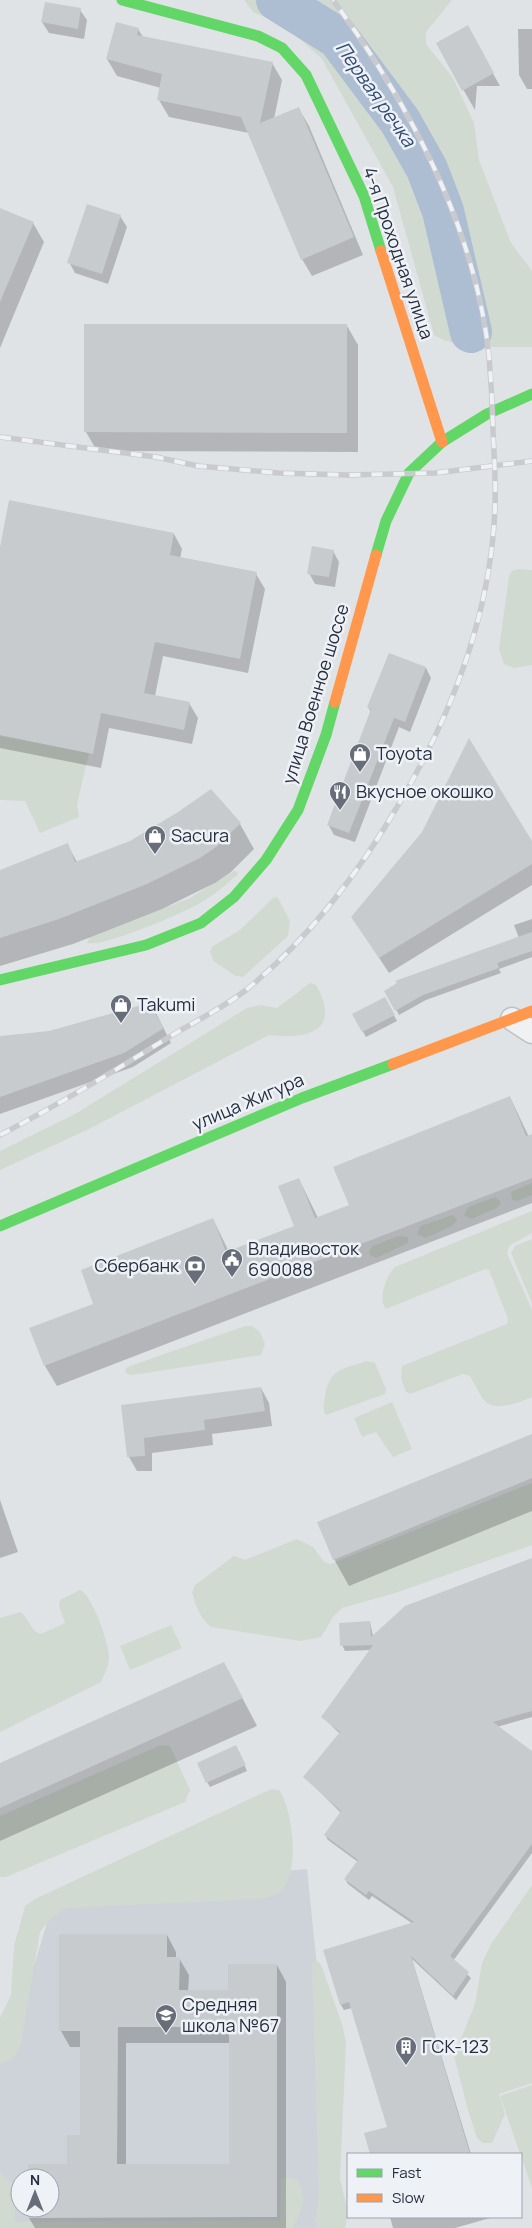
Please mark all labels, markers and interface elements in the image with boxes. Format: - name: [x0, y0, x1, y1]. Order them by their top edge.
- water label: Первая речка: [330, 36, 423, 153]
- street label: 4-я Проходная улица: [358, 163, 440, 342]
- street label: улица Военное шоссе: [276, 601, 354, 787]
- place label: Toyota: [376, 741, 433, 765]
- shop icon: Toyota: [348, 742, 372, 773]
- place label: Вкусное окошко: [356, 779, 494, 803]
- restaurant icon: Вкусное окошко: [328, 780, 352, 811]
- place label: Sacura: [171, 823, 229, 847]
- shop icon: Sacura: [143, 824, 167, 855]
- place label: Takumi: [137, 992, 196, 1016]
- shop icon: Takumi: [109, 993, 133, 1024]
- street label: улица Жигура: [188, 1067, 307, 1135]
- place label: Владивосток 690088: [248, 1236, 360, 1281]
- public building icon: Владивосток 690088: [220, 1247, 244, 1278]
- place label: Сбербанк: [94, 1253, 180, 1277]
- bank icon: Сбербанк: [183, 1254, 207, 1285]
- place label: Средняя школа №67: [182, 1992, 279, 2037]
- school or university icon: Средняя школа №67: [154, 2003, 178, 2034]
- place label: ГСК-123: [422, 2034, 489, 2058]
- building icon: ГСК-123: [394, 2035, 418, 2066]
- legend: [347, 2153, 522, 2218]
- text: Fast: [392, 2162, 421, 2183]
- north arrow: [10, 2168, 60, 2218]
- text: N: [30, 2170, 40, 2189]
- text: Slow: [392, 2187, 425, 2208]

